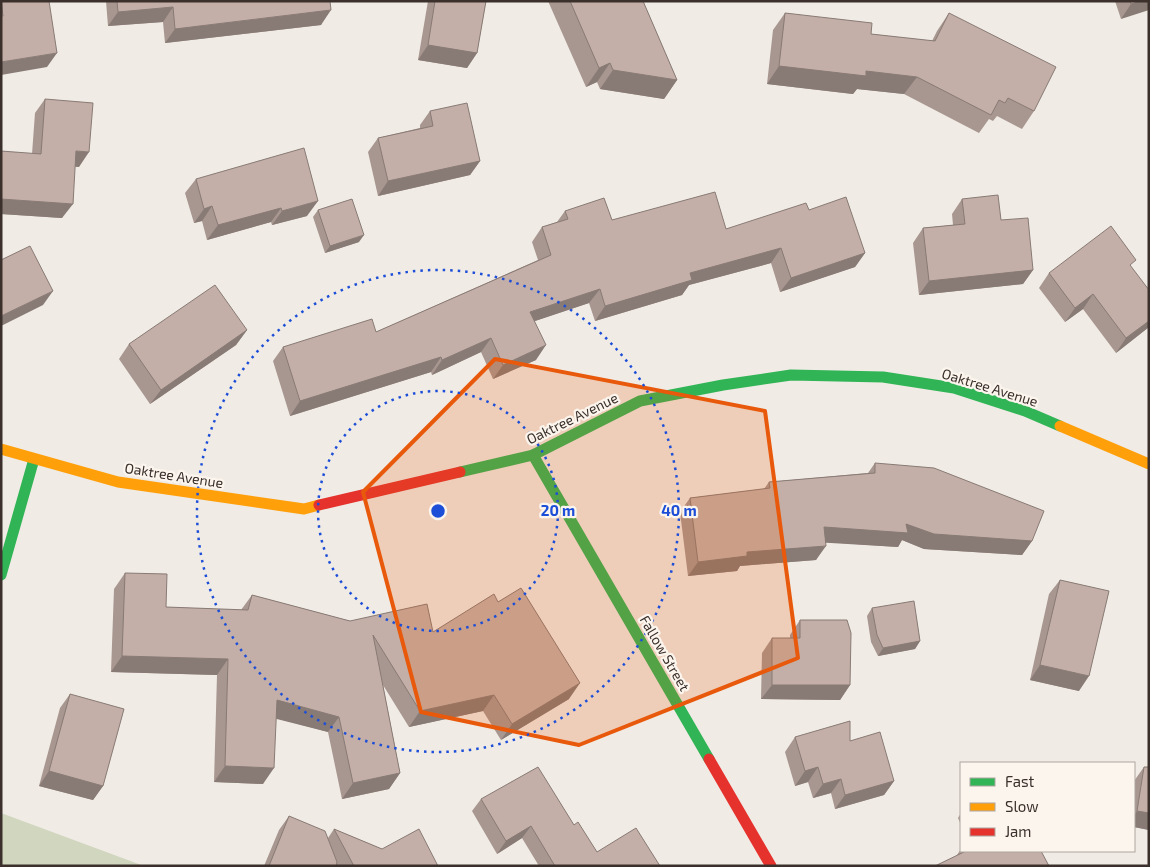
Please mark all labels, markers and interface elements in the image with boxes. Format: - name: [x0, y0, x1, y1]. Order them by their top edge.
- street label: Oaktree Avenue: [940, 364, 1040, 410]
- street label: Oaktree Avenue: [523, 389, 621, 447]
- street label: Oaktree Avenue: [123, 459, 225, 491]
- text: 20 m: [541, 501, 575, 519]
- text: 40 m: [661, 501, 697, 519]
- centre of rings: [429, 502, 447, 520]
- street label: Fallow Street: [637, 612, 693, 694]
- legend: [960, 762, 1135, 852]
- text: Fast: [1005, 772, 1035, 790]
- text: Slow: [1005, 797, 1039, 815]
- text: Jam: [1005, 822, 1031, 840]

